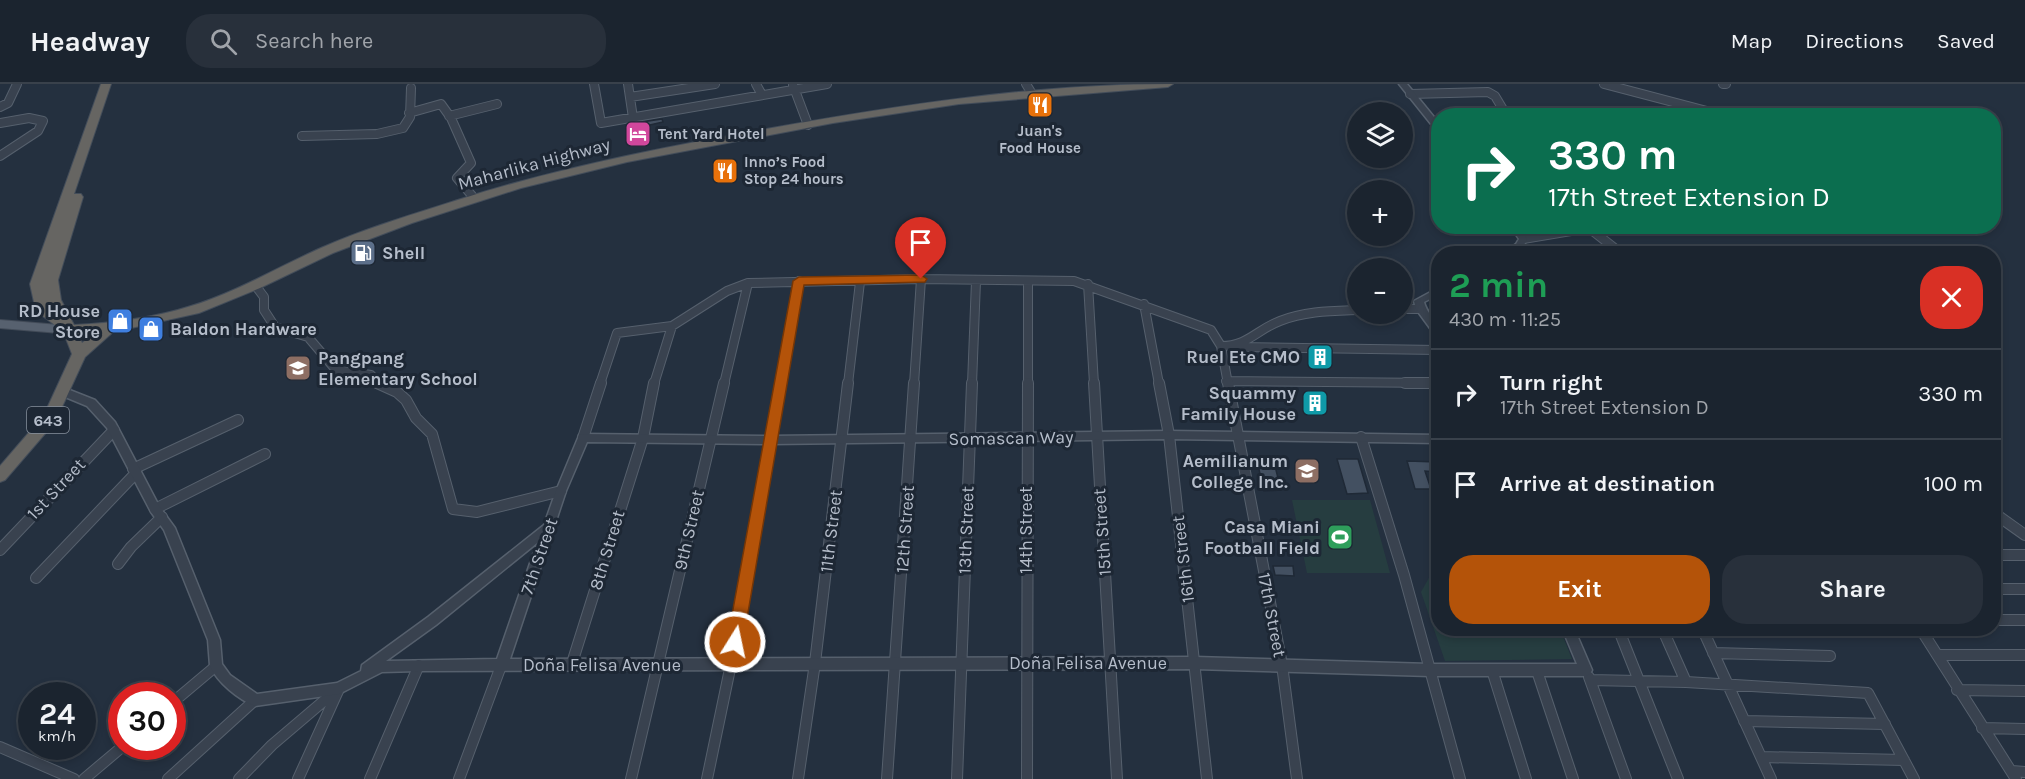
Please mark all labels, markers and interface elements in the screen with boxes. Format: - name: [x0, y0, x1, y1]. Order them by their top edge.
- search box: [186, 14, 606, 68]
- text: Headway: [30, 25, 150, 58]
- icon: search: [207, 25, 240, 58]
- text: Search here: [255, 28, 373, 54]
- text: Map: [1731, 29, 1772, 53]
- text: Directions: [1805, 29, 1904, 53]
- text: Saved: [1937, 29, 1995, 53]
- restaurant icon: Juan's Food House: [1025, 90, 1055, 120]
- map controls: [1347, 102, 1413, 324]
- button: layers: [1347, 102, 1413, 168]
- hotel icon: Tent Yard Hotel: [623, 119, 653, 149]
- place label: Juan's Food House: [999, 122, 1081, 157]
- place label: Tent Yard Hotel: [658, 125, 765, 143]
- text: 330 m: [1548, 130, 1677, 180]
- icon: right: [1449, 132, 1527, 210]
- street label: Maharlika Highway: [455, 133, 613, 195]
- place label: Inno’s Food Stop 24 hours: [744, 153, 844, 188]
- restaurant icon: Inno’s Food Stop 24 hours: [710, 156, 740, 186]
- button: +: [1347, 180, 1413, 246]
- text: 17th Street Extension D: [1548, 181, 1830, 213]
- pin: [895, 217, 946, 279]
- icon: arrive: [904, 226, 937, 259]
- fuel station icon: Shell: [348, 238, 378, 268]
- place label: Shell: [382, 242, 425, 264]
- button: −: [1347, 258, 1413, 324]
- text: 2 min: [1449, 264, 1548, 306]
- button: close: [1920, 266, 1983, 329]
- place label: RD House Store: [18, 300, 100, 343]
- shop icon: RD House Store: [105, 306, 135, 336]
- text: 430 m · 11:25: [1449, 308, 1561, 331]
- shop icon: Baldon Hardware: [136, 314, 166, 344]
- place label: Baldon Hardware: [170, 318, 317, 340]
- building icon: Ruel Ete CMO: [1305, 342, 1335, 372]
- place label: Ruel Ete CMO: [1186, 346, 1300, 368]
- place label: Pangpang Elementary School: [318, 347, 478, 390]
- school or university icon: Pangpang Elementary School: [283, 353, 313, 383]
- text: Turn right: [1500, 370, 1603, 396]
- icon: right: [1449, 378, 1482, 411]
- text: 330 m: [1918, 381, 1983, 407]
- place label: Squammy Family House: [1181, 382, 1296, 425]
- building icon: Squammy Family House: [1300, 388, 1330, 418]
- text: 17th Street Extension D: [1500, 396, 1709, 419]
- road number: 643: [27, 407, 69, 433]
- street label: Somascan Way: [948, 426, 1074, 450]
- place label: Aemilianum College Inc.: [1183, 450, 1288, 493]
- street label: 1st Street: [22, 454, 90, 524]
- school or university icon: Aemilianum College Inc.: [1292, 456, 1322, 486]
- icon: arrive: [1449, 468, 1482, 501]
- text: Arrive at destination: [1500, 471, 1715, 497]
- text: 100 m: [1924, 471, 1983, 497]
- street label: 12th Street: [891, 484, 919, 574]
- street label: 13th Street: [953, 485, 979, 574]
- street label: 14th Street: [1015, 486, 1037, 574]
- street label: 9th Street: [669, 487, 709, 572]
- street label: 15th Street: [1088, 487, 1116, 576]
- street label: 11th Street: [815, 488, 847, 574]
- street label: 8th Street: [584, 507, 630, 593]
- street label: 7th Street: [516, 514, 562, 597]
- street label: 16th Street: [1167, 514, 1199, 604]
- place label: Casa Miani Football Field: [1204, 516, 1320, 559]
- sports icon: Casa Miani Football Field: [1325, 522, 1355, 552]
- button: Exit: [1449, 555, 1710, 624]
- button: Share: [1722, 555, 1983, 624]
- street label: 17th Street: [1253, 571, 1291, 659]
- position arrow: [703, 610, 767, 674]
- street label: Doña Felisa Avenue: [1009, 652, 1167, 674]
- street label: Doña Felisa Avenue: [523, 654, 681, 676]
- speed limit sign: 30: [108, 682, 186, 760]
- text: 24: [39, 696, 75, 732]
- text: km/h: [38, 727, 76, 745]

